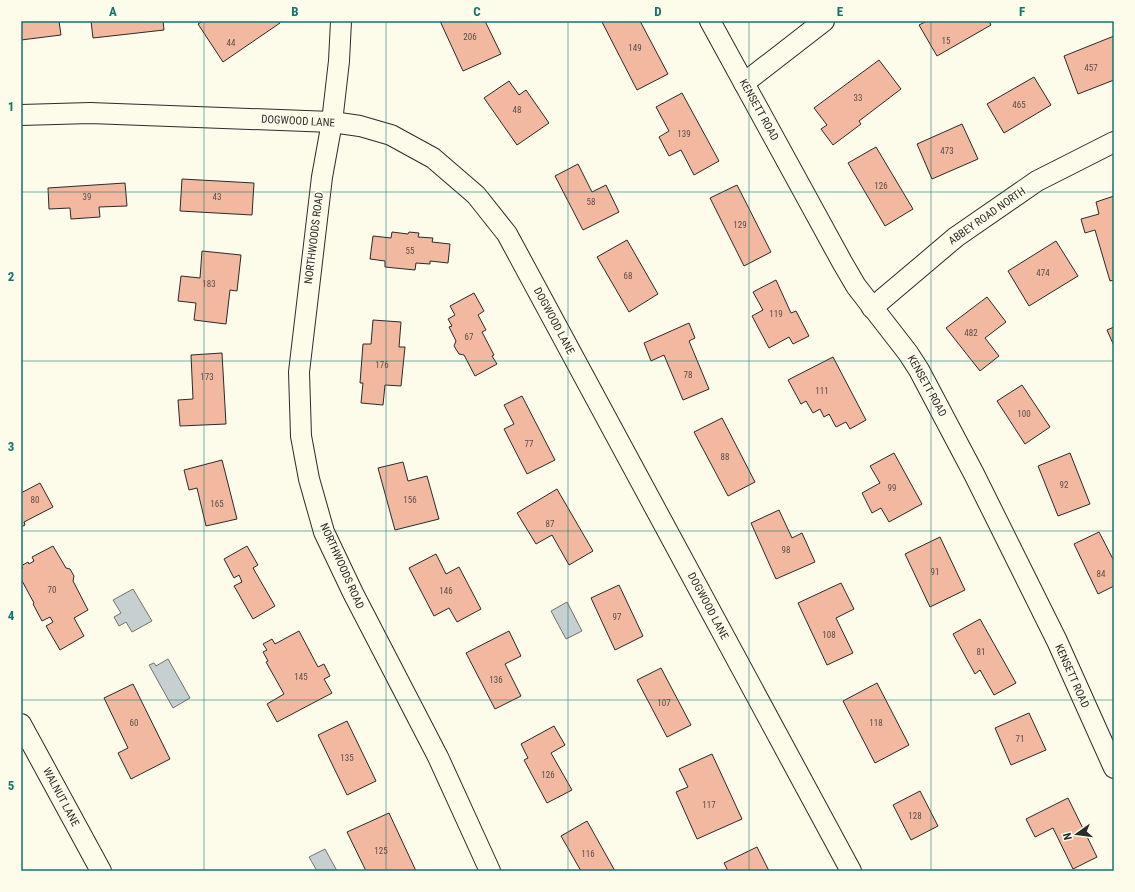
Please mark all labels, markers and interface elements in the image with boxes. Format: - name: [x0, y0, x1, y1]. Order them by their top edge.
- text: A: [109, 4, 117, 19]
- text: B: [291, 4, 299, 19]
- text: C: [473, 4, 481, 19]
- text: D: [654, 4, 662, 19]
- text: E: [837, 4, 844, 19]
- text: F: [1019, 4, 1025, 19]
- house number: 206: [463, 32, 477, 42]
- house number: 15: [942, 36, 951, 46]
- house number: 44: [227, 38, 236, 48]
- house number: 149: [628, 43, 642, 53]
- house number: 457: [1084, 63, 1098, 73]
- street label: KENSETT ROAD: [737, 77, 781, 143]
- house number: 33: [854, 93, 862, 103]
- text: 1: [8, 99, 14, 114]
- house number: 465: [1012, 100, 1026, 110]
- house number: 48: [513, 105, 521, 115]
- street label: DOGWOOD LANE: [261, 113, 336, 129]
- house number: 139: [677, 129, 691, 139]
- house number: 473: [940, 146, 954, 156]
- house number: 126: [874, 181, 888, 191]
- street label: ABBEY ROAD NORTH: [946, 185, 1028, 247]
- street label: NORTHWOODS ROAD: [302, 191, 326, 285]
- house number: 39: [83, 192, 91, 202]
- house number: 43: [213, 192, 221, 202]
- house number: 58: [587, 197, 595, 207]
- house number: 129: [733, 220, 747, 230]
- house number: 55: [406, 246, 415, 256]
- house number: 474: [1036, 268, 1050, 278]
- text: 2: [8, 269, 15, 284]
- house number: 68: [624, 271, 632, 281]
- house number: 183: [202, 279, 216, 289]
- street label: DOGWOOD LANE: [531, 285, 577, 357]
- house number: 119: [769, 309, 783, 319]
- house number: 482: [964, 328, 978, 338]
- house number: 67: [465, 332, 474, 342]
- street label: KENSETT ROAD: [905, 353, 949, 419]
- house number: 176: [375, 360, 389, 370]
- house number: 78: [684, 370, 692, 380]
- house number: 173: [200, 372, 214, 382]
- house number: 111: [815, 386, 829, 396]
- house number: 100: [1017, 409, 1031, 419]
- text: 3: [8, 439, 14, 454]
- house number: 77: [525, 439, 534, 449]
- house number: 88: [721, 452, 729, 462]
- house number: 92: [1060, 480, 1069, 490]
- house number: 99: [888, 483, 896, 493]
- house number: 80: [31, 495, 39, 505]
- house number: 156: [403, 495, 417, 505]
- house number: 165: [210, 499, 224, 509]
- house number: 87: [546, 519, 555, 529]
- street label: NORTHWOODS ROAD: [317, 521, 367, 611]
- house number: 98: [782, 545, 790, 555]
- house number: 91: [931, 567, 939, 577]
- house number: 84: [1097, 569, 1106, 579]
- street label: DOGWOOD LANE: [685, 570, 731, 642]
- house number: 70: [48, 585, 56, 595]
- house number: 146: [439, 586, 453, 596]
- text: 4: [8, 608, 15, 623]
- house number: 97: [613, 612, 622, 622]
- house number: 108: [822, 630, 836, 640]
- street label: KENSETT ROAD: [1052, 642, 1092, 710]
- house number: 81: [977, 647, 985, 657]
- house number: 145: [294, 672, 308, 682]
- house number: 136: [489, 675, 503, 685]
- house number: 107: [657, 698, 671, 708]
- house number: 60: [130, 718, 138, 728]
- house number: 118: [869, 718, 883, 728]
- house number: 71: [1016, 734, 1024, 744]
- house number: 135: [340, 753, 354, 763]
- street label: WALNUT LANE: [40, 765, 82, 829]
- house number: 126: [541, 770, 555, 780]
- text: 5: [8, 778, 15, 793]
- house number: 117: [702, 800, 716, 810]
- house number: 128: [908, 811, 922, 821]
- north arrow: [1057, 814, 1097, 854]
- text: N: [1061, 831, 1075, 841]
- house number: 125: [374, 846, 388, 856]
- house number: 116: [581, 849, 595, 859]

